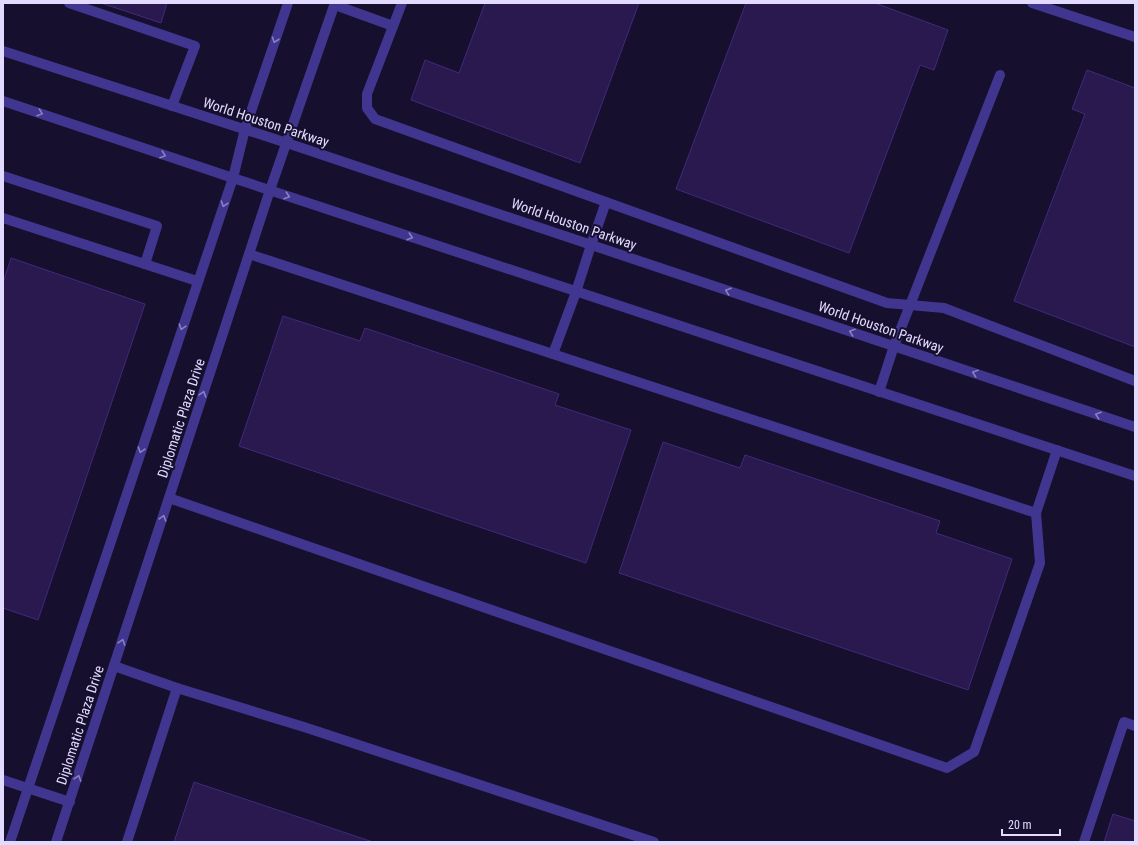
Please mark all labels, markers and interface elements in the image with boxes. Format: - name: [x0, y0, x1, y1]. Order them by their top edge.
- one-way arrow: [272, 36, 280, 43]
- street label: World Houston Parkway: [201, 94, 331, 150]
- one-way arrow: [36, 109, 43, 117]
- one-way arrow: [160, 150, 167, 159]
- one-way arrow: [283, 191, 290, 200]
- street label: World Houston Parkway: [509, 195, 639, 253]
- one-way arrow: [220, 200, 229, 207]
- one-way arrow: [406, 232, 413, 241]
- one-way arrow: [725, 287, 732, 295]
- street label: World Houston Parkway: [816, 298, 946, 356]
- one-way arrow: [178, 323, 187, 330]
- one-way arrow: [848, 328, 855, 337]
- street label: Diplomatic Plaza Drive: [154, 356, 208, 480]
- one-way arrow: [971, 370, 978, 378]
- one-way arrow: [198, 391, 207, 398]
- one-way arrow: [1095, 411, 1102, 419]
- one-way arrow: [137, 447, 146, 454]
- one-way arrow: [158, 515, 166, 522]
- one-way arrow: [117, 638, 126, 645]
- street label: Diplomatic Plaza Drive: [53, 663, 107, 787]
- one-way arrow: [73, 775, 81, 782]
- scale bar: [1002, 811, 1060, 837]
- text: 20 m: [1008, 818, 1032, 832]

